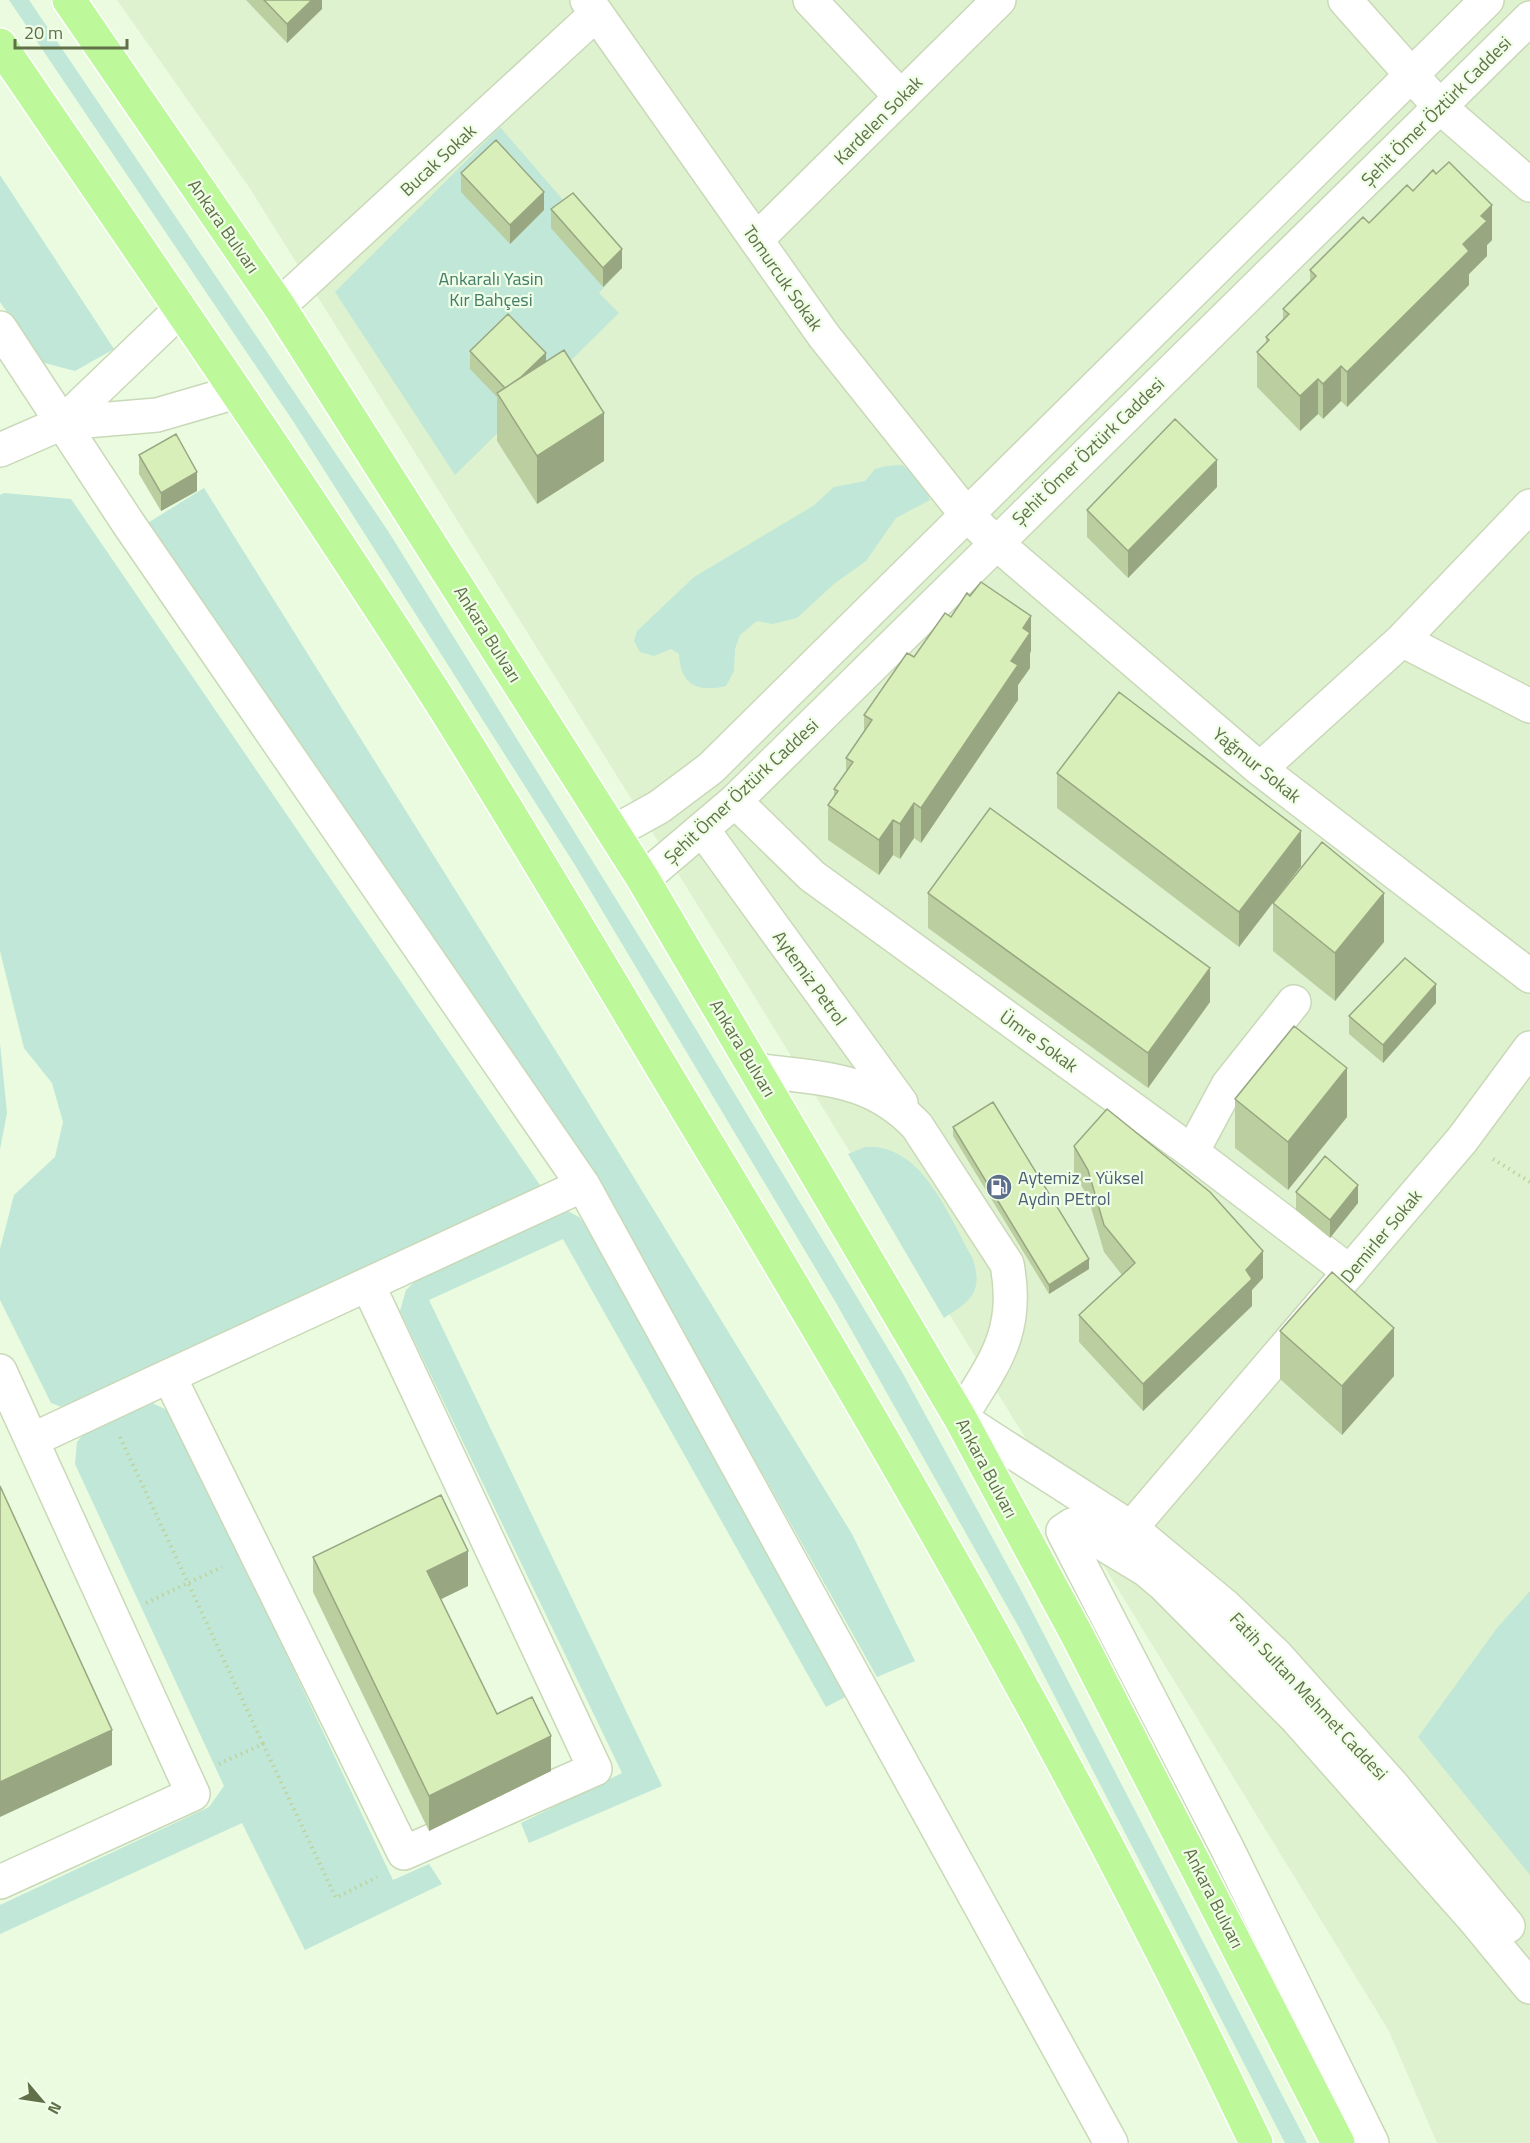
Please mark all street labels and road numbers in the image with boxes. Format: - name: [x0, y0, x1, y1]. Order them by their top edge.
- street label: Şehit Ömer Öztürk Caddesi: [1355, 30, 1517, 192]
- street label: Kardelen Sokak: [827, 69, 929, 171]
- street label: Bucak Sokak: [394, 117, 482, 202]
- street label: Ankara Bulvarı: [181, 173, 267, 279]
- street label: Tomurcuk Sokak: [737, 220, 830, 337]
- street label: Şehit Ömer Öztürk Caddesi: [1006, 371, 1170, 531]
- street label: Ankara Bulvarı: [447, 580, 529, 688]
- street label: Şehit Ömer Öztürk Caddesi: [658, 712, 824, 870]
- street label: Yağmur Sokak: [1207, 721, 1307, 809]
- street label: Aytemiz Petrol: [766, 925, 854, 1031]
- street label: Ankara Bulvarı: [703, 994, 783, 1102]
- street label: Ümre Sokak: [994, 1003, 1084, 1079]
- street label: Demirler Sokak: [1334, 1183, 1428, 1289]
- street label: Ankara Bulvarı: [949, 1413, 1025, 1523]
- street label: Fatih Sultan Mehmet Caddesi: [1224, 1606, 1394, 1786]
- street label: Ankara Bulvarı: [1177, 1843, 1251, 1953]

